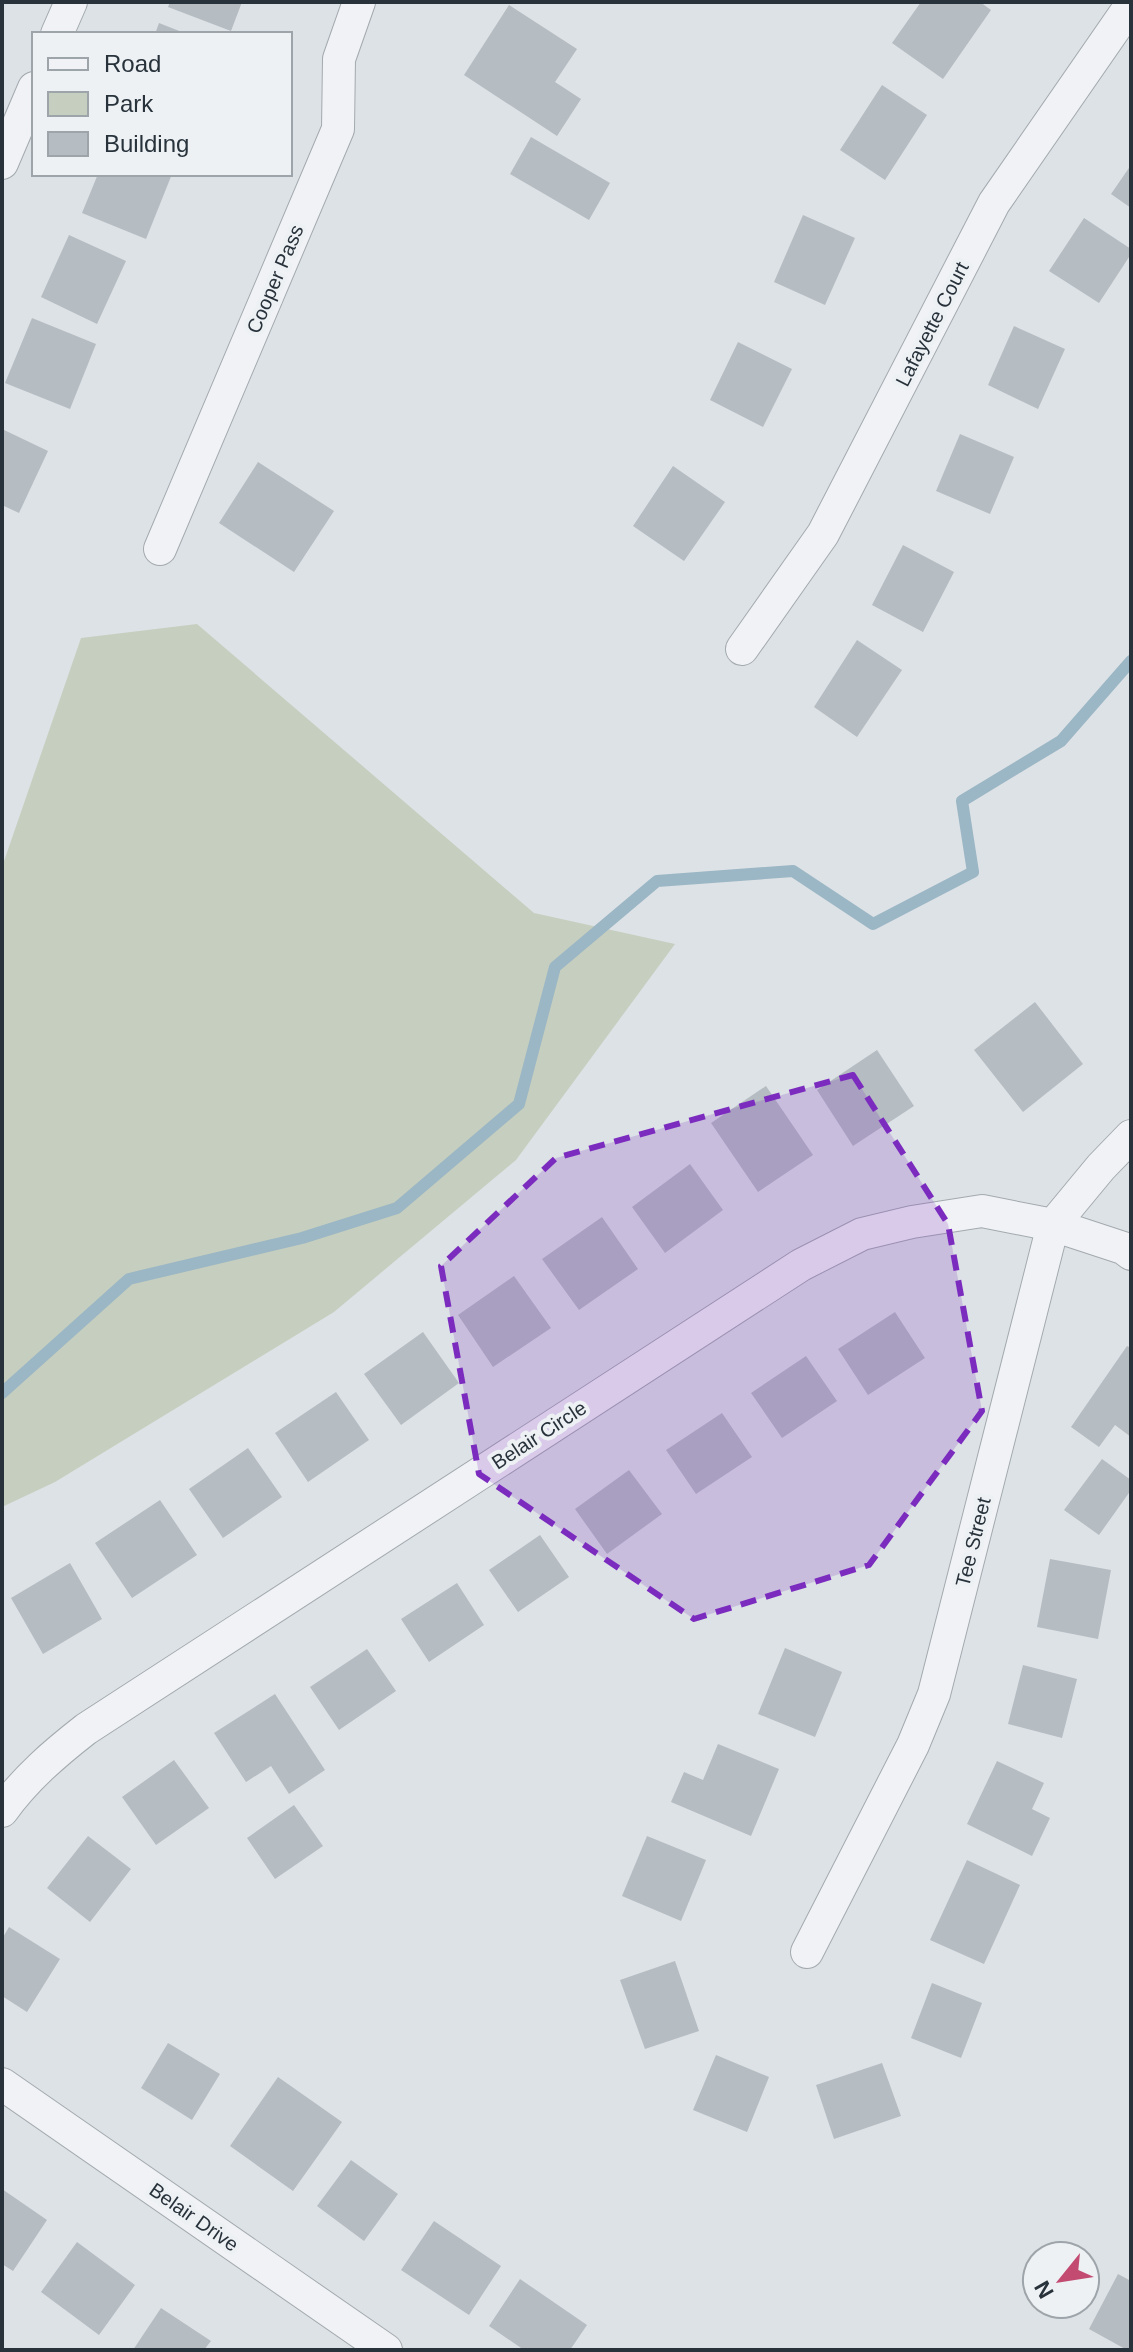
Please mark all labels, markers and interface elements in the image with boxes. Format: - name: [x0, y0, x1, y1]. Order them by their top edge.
- legend: [32, 32, 292, 176]
- text: Road: [104, 50, 161, 77]
- text: Park: [104, 90, 154, 117]
- text: Building: [104, 130, 189, 157]
- street label: Cooper Pass: [242, 221, 308, 337]
- street label: Lafayette Court: [891, 258, 973, 390]
- street label: Belair Circle: [488, 1396, 590, 1474]
- street label: Tee Street: [951, 1495, 995, 1589]
- street label: Belair Drive: [145, 2178, 243, 2256]
- north arrow: [1021, 2240, 1101, 2320]
- text: N: [1029, 2277, 1059, 2303]

